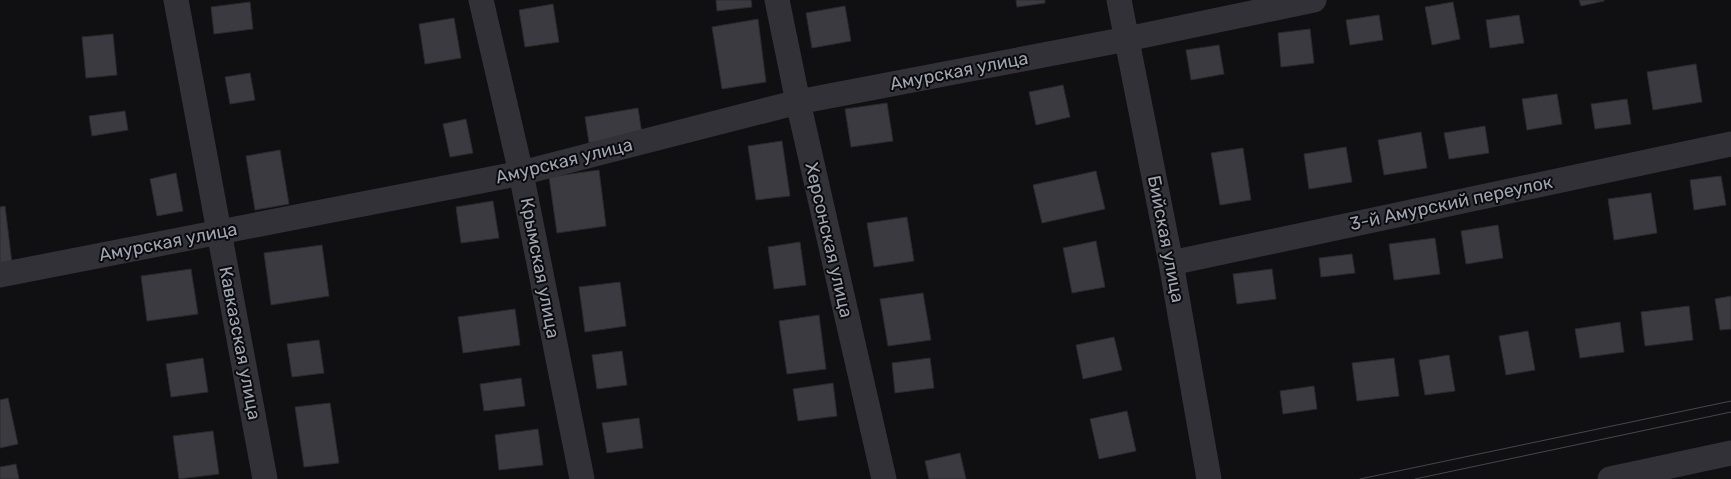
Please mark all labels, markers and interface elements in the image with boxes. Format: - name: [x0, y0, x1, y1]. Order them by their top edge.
- street label: Амурская улица: [888, 47, 1030, 95]
- street label: Амурская улица: [493, 133, 635, 189]
- street label: Херсонская улица: [800, 160, 858, 320]
- street label: 3-й Амурский переулок: [1348, 171, 1555, 235]
- street label: Бийская улица: [1143, 174, 1189, 304]
- street label: Крымская улица: [516, 196, 564, 340]
- street label: Амурская улица: [97, 218, 239, 266]
- street label: Кавказская улица: [214, 264, 266, 422]

